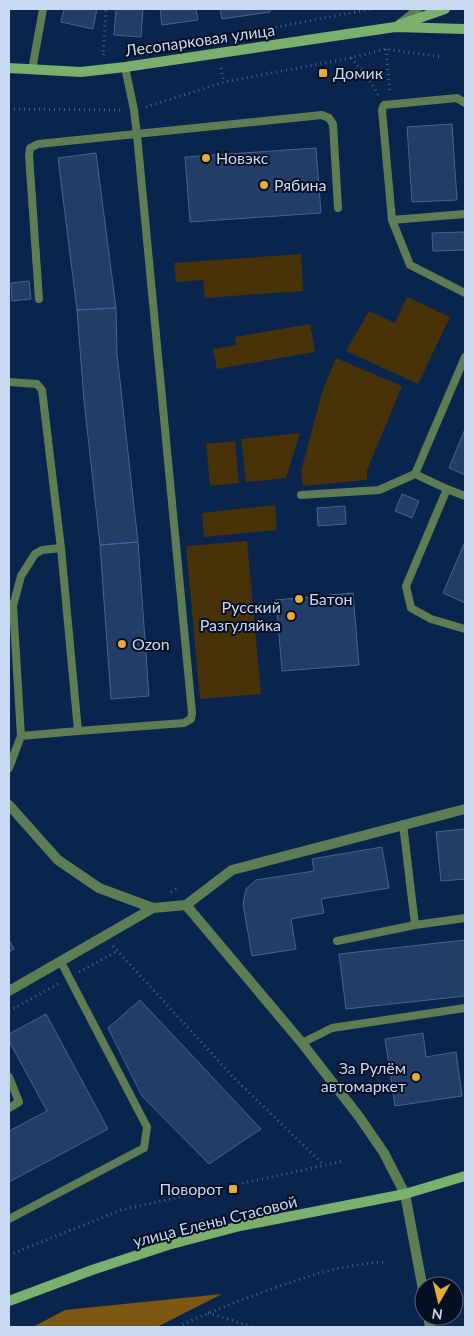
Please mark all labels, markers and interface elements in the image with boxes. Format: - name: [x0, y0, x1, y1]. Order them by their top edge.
- street label: Лесопарковая улица: [123, 20, 276, 60]
- place label: Домик: [333, 63, 384, 82]
- marker: Домик: [317, 67, 329, 79]
- place label: Новэкс: [216, 148, 269, 167]
- marker: Новэкс: [200, 152, 212, 164]
- place label: Рябина: [274, 175, 327, 194]
- marker: Рябина: [258, 179, 270, 191]
- place label: Батон: [309, 589, 352, 608]
- marker: Батон: [293, 593, 305, 605]
- place label: Русский Разгуляйка: [200, 597, 281, 634]
- marker: Русский Разгуляйка: [285, 610, 297, 622]
- place label: Ozon: [132, 634, 170, 653]
- marker: Ozon: [116, 638, 128, 650]
- place label: За Рулём автомаркет: [321, 1058, 406, 1095]
- marker: За Рулём автомаркет: [410, 1071, 422, 1083]
- place label: Поворот: [160, 1179, 223, 1198]
- marker: Поворот: [227, 1183, 239, 1195]
- street label: улица Елены Стасовой: [131, 1191, 299, 1250]
- north arrow: [414, 1276, 464, 1326]
- text: N: [431, 1305, 444, 1324]

